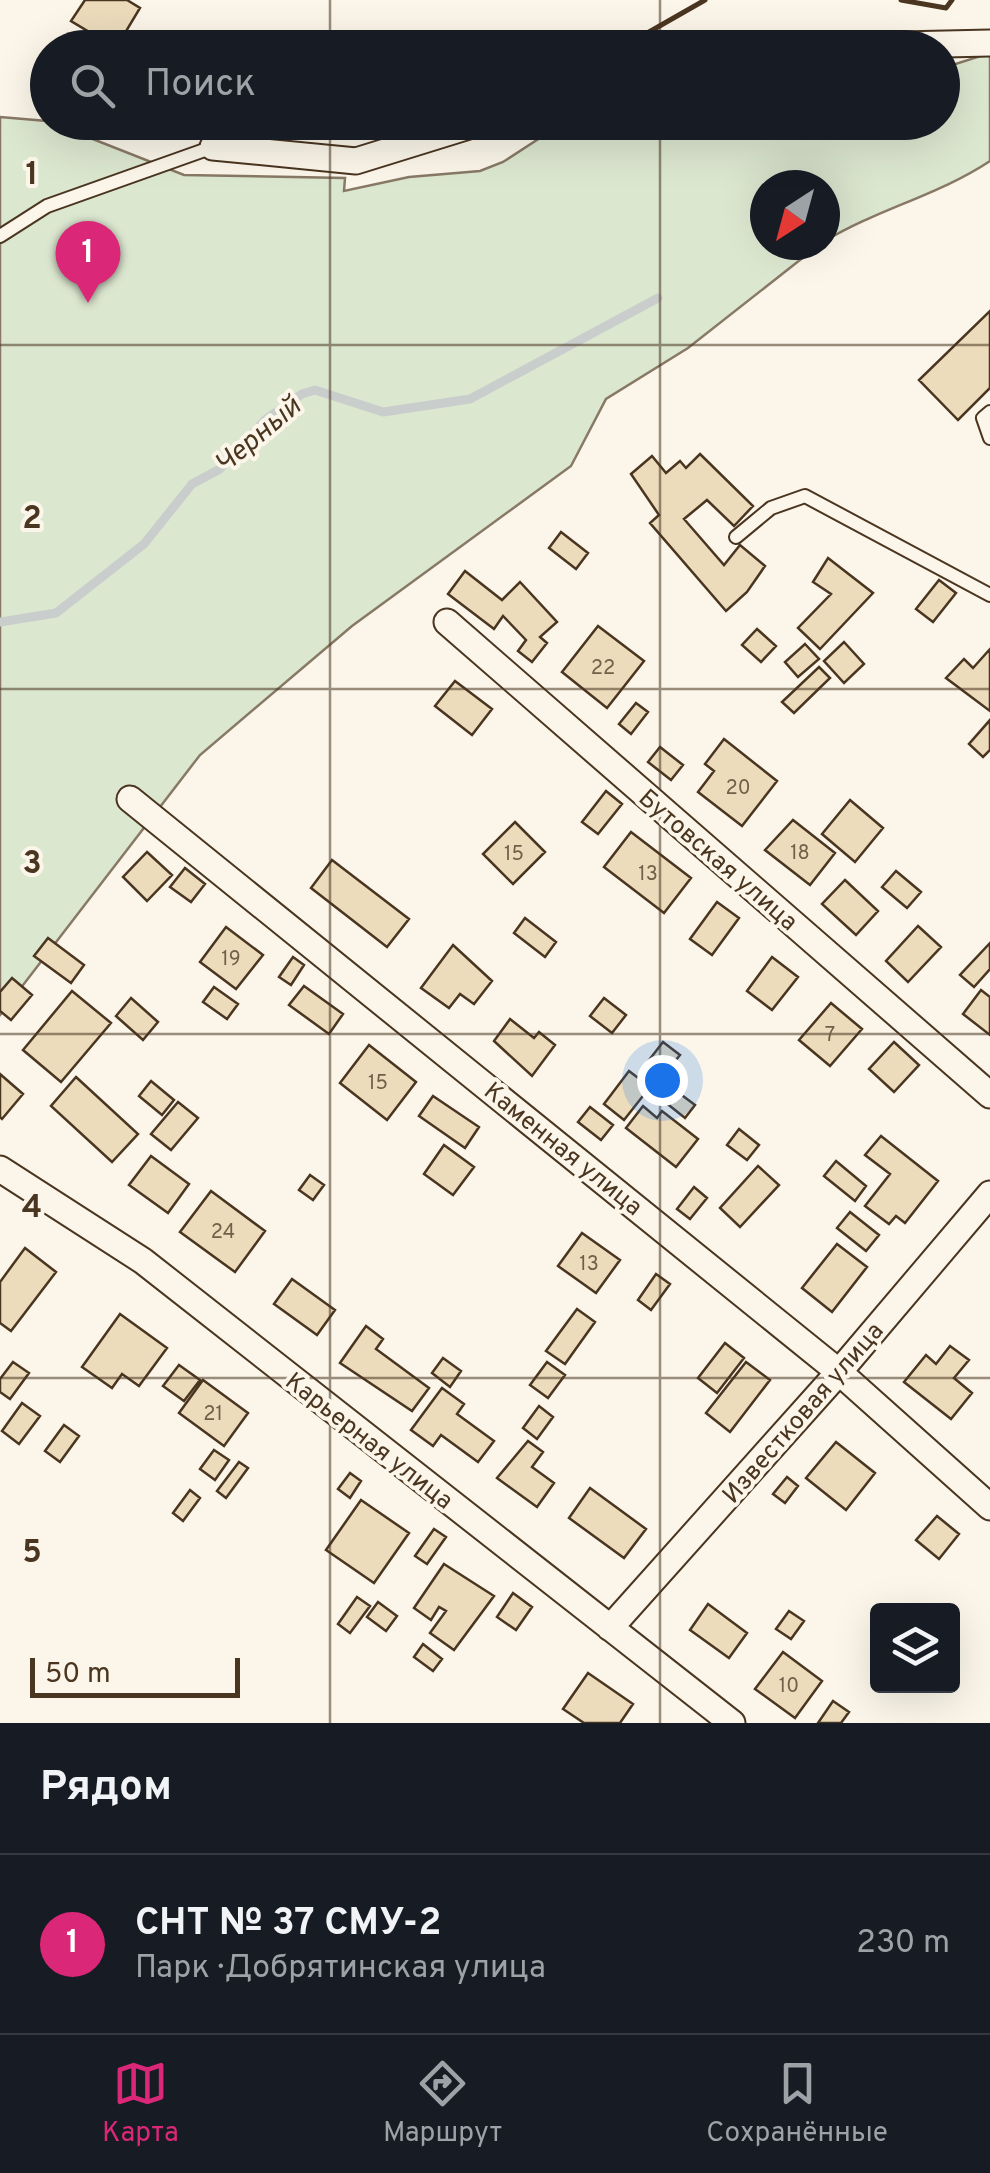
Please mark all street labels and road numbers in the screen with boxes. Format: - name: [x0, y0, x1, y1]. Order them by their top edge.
- street label: Бутовская улица: [631, 783, 803, 939]
- street label: Каменная улица: [476, 1076, 648, 1224]
- street label: Известковая улица: [717, 1317, 892, 1511]
- street label: Карьерная улица: [278, 1367, 459, 1518]

